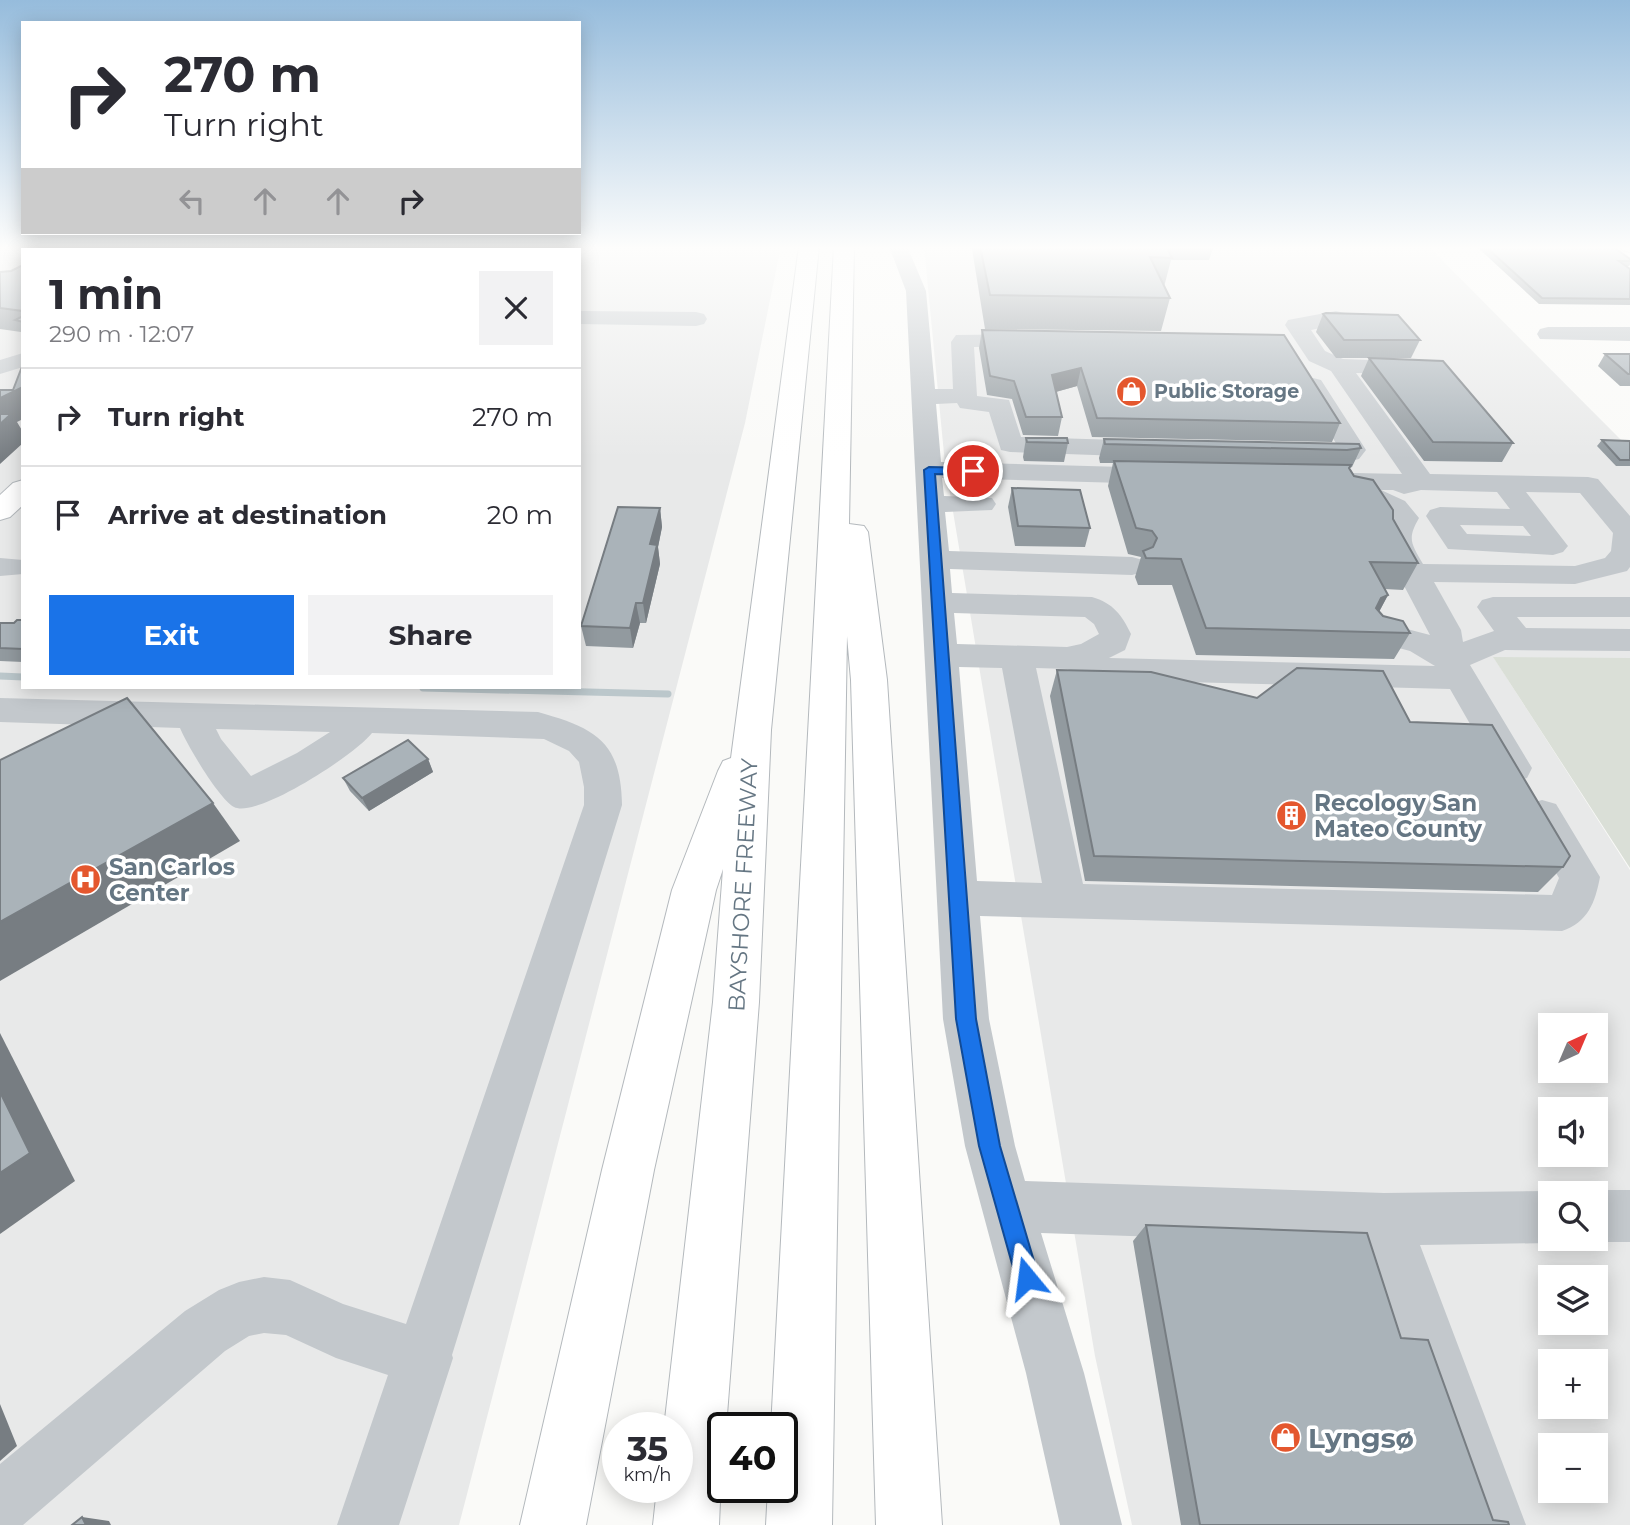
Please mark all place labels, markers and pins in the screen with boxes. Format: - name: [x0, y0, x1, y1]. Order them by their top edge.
- shop icon: Public Storage: [1114, 374, 1148, 408]
- place label: Public Storage: [1154, 380, 1299, 403]
- pin: [943, 441, 1003, 501]
- place label: Recology San Mateo County: [1314, 789, 1482, 843]
- building icon: Recology San Mateo County: [1274, 799, 1308, 833]
- place label: San Carlos Center: [109, 853, 235, 907]
- hospital icon: San Carlos Center: [69, 863, 103, 897]
- shop icon: Lyngsø: [1268, 1421, 1302, 1455]
- place label: Lyngsø: [1308, 1421, 1414, 1455]

